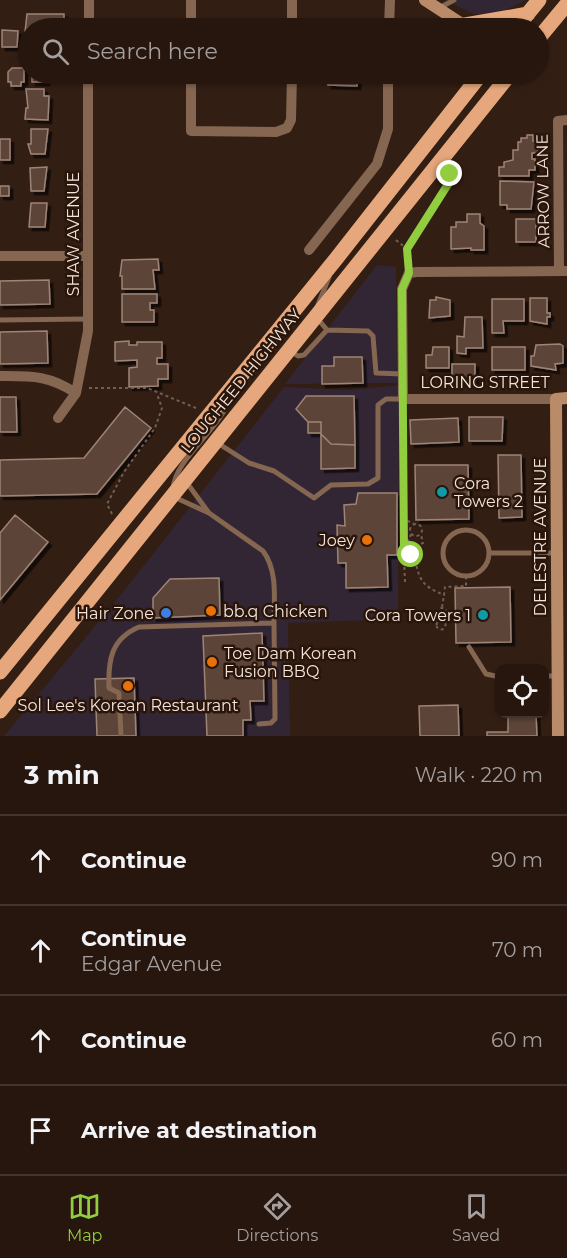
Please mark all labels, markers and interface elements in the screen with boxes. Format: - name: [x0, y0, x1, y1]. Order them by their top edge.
- search box: [18, 18, 549, 84]
- icon: search: [39, 35, 72, 68]
- text: Search here: [87, 38, 218, 65]
- street label: ARROW LANE: [533, 134, 553, 248]
- route end: [436, 160, 462, 186]
- street label: SHAW AVENUE: [64, 172, 83, 296]
- street label: LOUGHEED HIGHWAY: [177, 304, 306, 457]
- street label: LORING STREET: [420, 373, 551, 392]
- street label: DELESTRE AVENUE: [531, 458, 550, 616]
- place label: Cora Towers 2: [454, 474, 523, 511]
- marker: Cora Towers 2: [435, 485, 449, 499]
- place label: Joey: [318, 531, 355, 550]
- marker: Joey: [360, 533, 374, 547]
- route start: [397, 541, 423, 567]
- place label: bb.q Chicken: [223, 602, 328, 621]
- place label: Hair Zone: [76, 604, 154, 623]
- marker: bb.q Chicken: [204, 604, 218, 618]
- marker: Hair Zone: [159, 606, 173, 620]
- place label: Cora Towers 1: [365, 606, 471, 625]
- marker: Cora Towers 1: [476, 608, 490, 622]
- place label: Toe Dam Korean Fusion BBQ: [224, 644, 357, 681]
- marker: Toe Dam Korean Fusion BBQ: [205, 655, 219, 669]
- map controls: [495, 664, 549, 718]
- button: locate: [495, 664, 549, 718]
- marker: Sol Lee's Korean Restaurant: [121, 679, 135, 693]
- place label: Sol Lee's Korean Restaurant: [18, 696, 239, 715]
- text: 3 min: [24, 759, 100, 791]
- text: Walk · 220 m: [415, 763, 543, 787]
- icon: ahead: [24, 844, 57, 877]
- text: Continue: [81, 847, 187, 874]
- text: 90 m: [491, 848, 543, 872]
- text: Continue: [81, 925, 187, 952]
- icon: ahead: [24, 934, 57, 967]
- text: 70 m: [492, 938, 543, 962]
- text: Edgar Avenue: [81, 952, 222, 976]
- icon: ahead: [24, 1024, 57, 1057]
- text: Continue: [81, 1027, 187, 1054]
- text: 60 m: [491, 1028, 543, 1052]
- icon: arrive: [24, 1114, 57, 1147]
- text: Arrive at destination: [81, 1117, 317, 1144]
- tab: Map: [67, 1190, 102, 1245]
- tab: Directions: [236, 1190, 318, 1245]
- tab: Saved: [452, 1190, 500, 1245]

